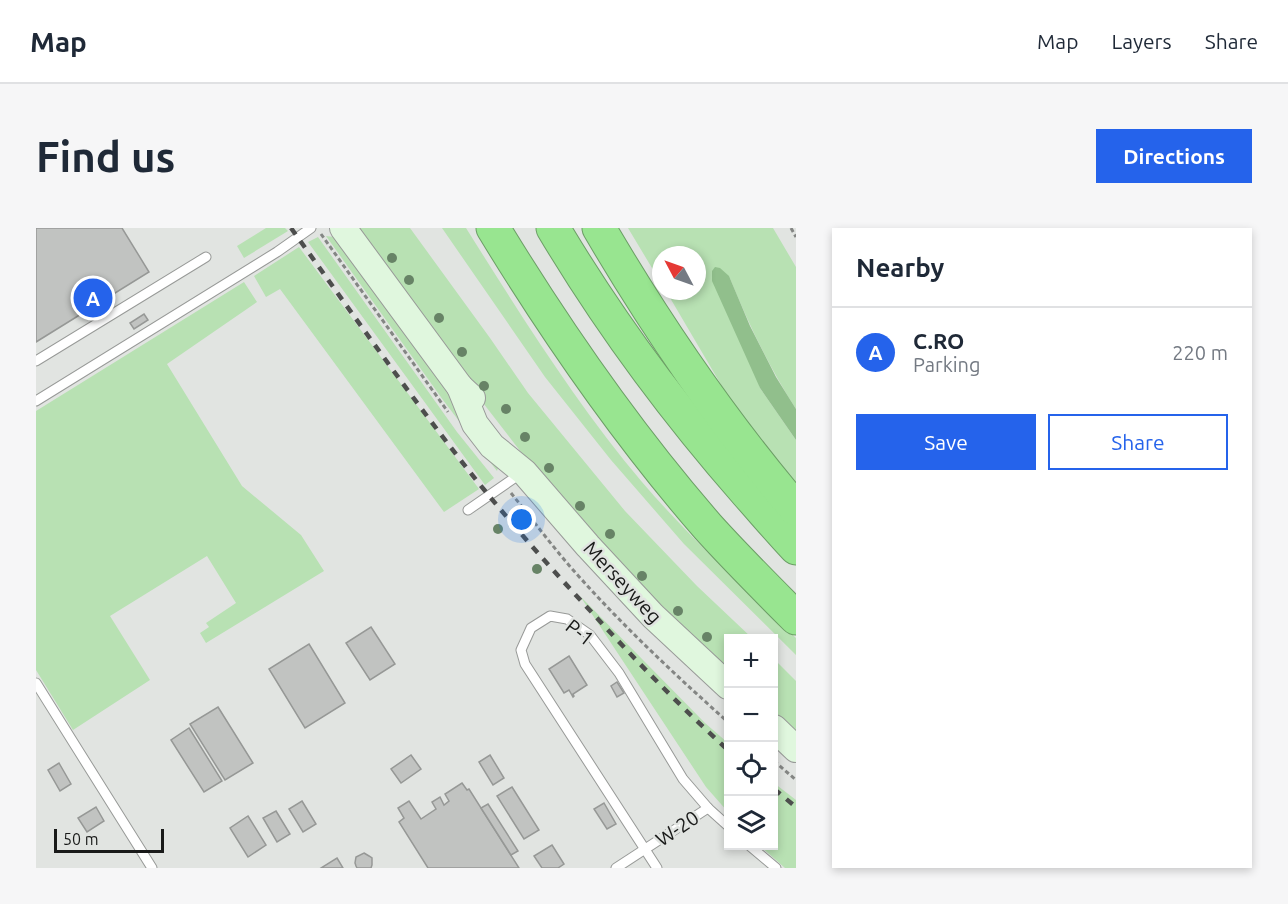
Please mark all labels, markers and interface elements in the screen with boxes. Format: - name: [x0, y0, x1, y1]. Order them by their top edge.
- text: Map: [30, 26, 87, 57]
- text: Map: [1037, 29, 1078, 53]
- text: Layers: [1111, 29, 1172, 53]
- text: Share: [1205, 29, 1258, 53]
- button: Directions: [1096, 129, 1252, 183]
- text: Find us: [36, 133, 175, 180]
- north arrow: [652, 246, 706, 300]
- text: Nearby: [856, 253, 944, 282]
- pin: A: [74, 276, 112, 320]
- text: C.RO: [913, 328, 964, 353]
- text: A: [868, 341, 883, 364]
- text: 220 m: [1172, 341, 1228, 364]
- text: Parking: [913, 353, 981, 376]
- button: Save: [856, 414, 1036, 470]
- button: Share: [1048, 414, 1228, 470]
- your location: [507, 505, 536, 534]
- street label: Merseyweg: [579, 536, 667, 628]
- street label: P-1: [561, 614, 599, 650]
- map controls: [724, 634, 778, 850]
- button: +: [724, 634, 778, 688]
- button: −: [724, 688, 778, 742]
- button: locate: [724, 742, 778, 796]
- button: layers: [724, 796, 778, 850]
- street label: W-20: [651, 805, 703, 851]
- scale bar: [54, 826, 164, 854]
- text: 50 m: [63, 830, 99, 848]

